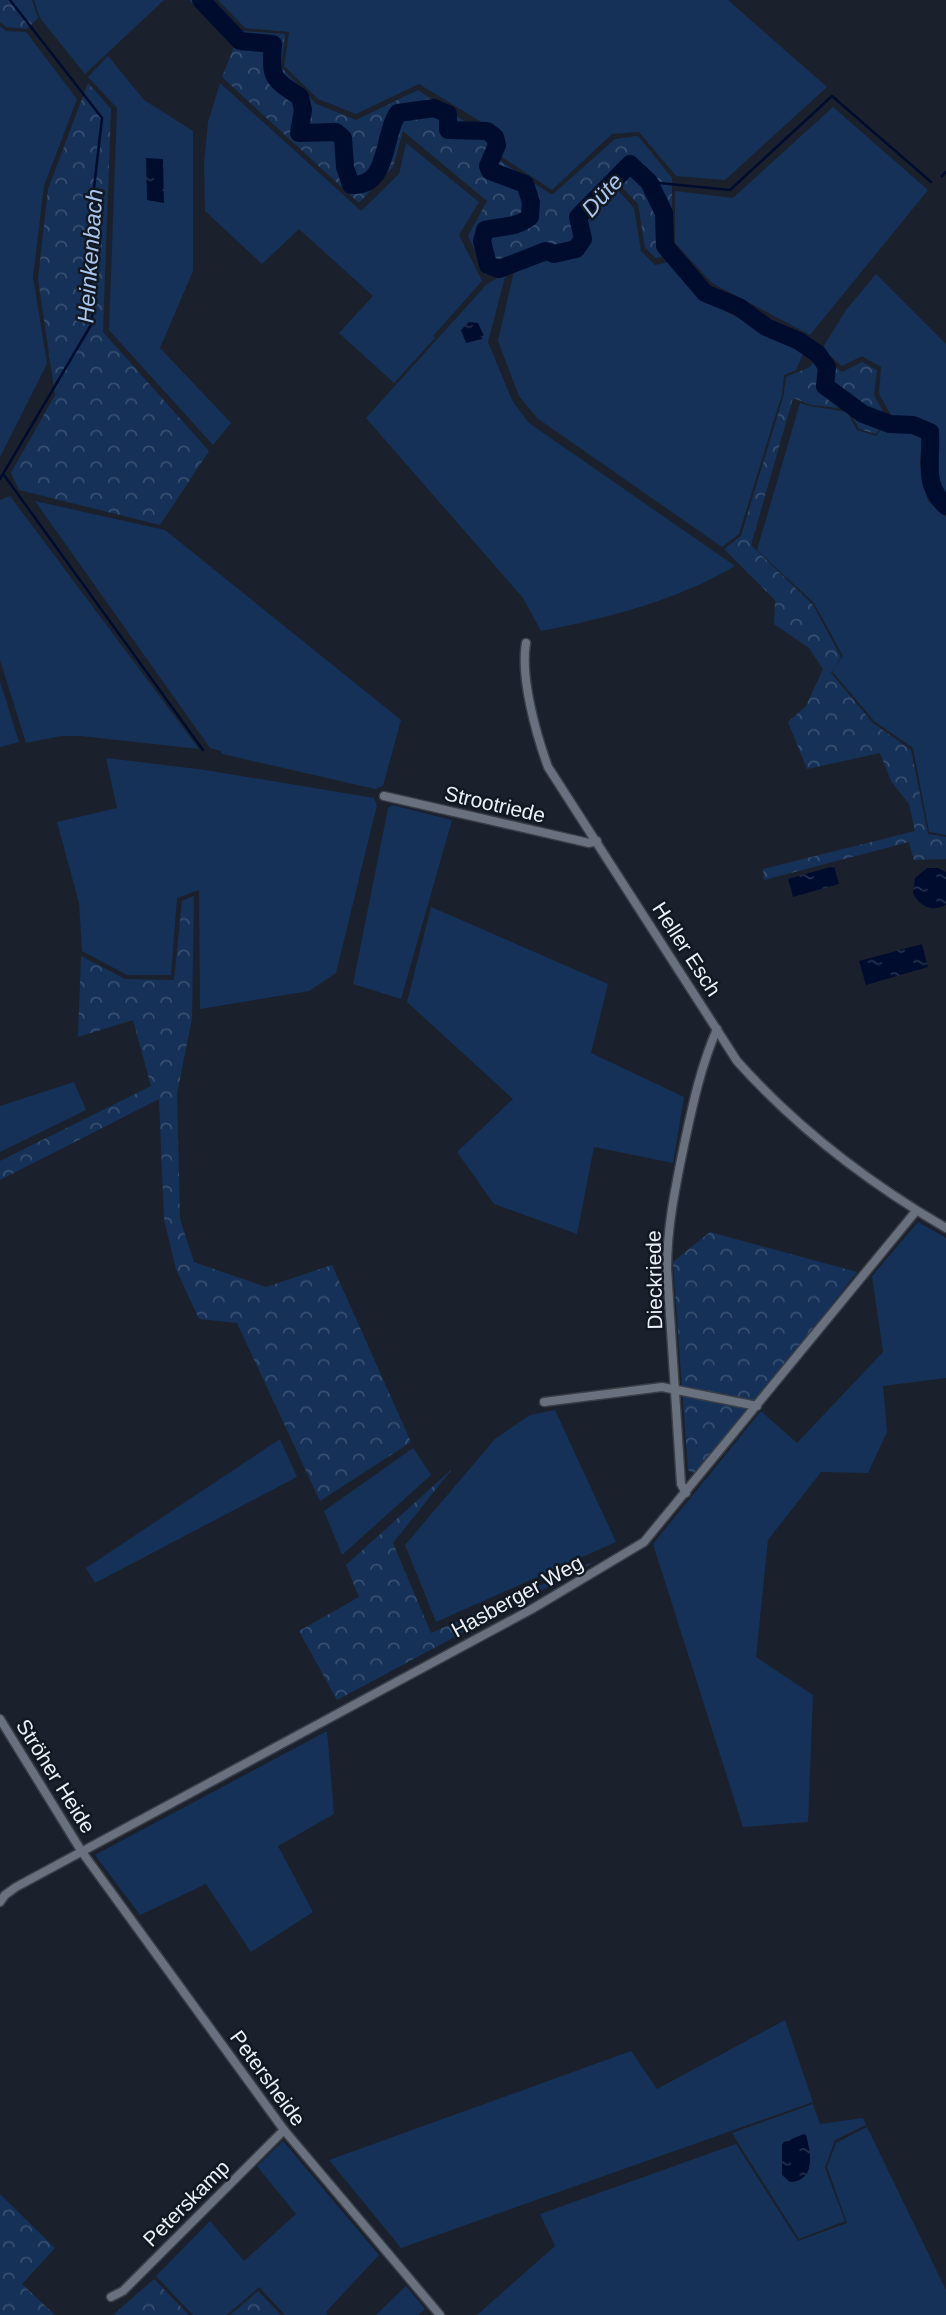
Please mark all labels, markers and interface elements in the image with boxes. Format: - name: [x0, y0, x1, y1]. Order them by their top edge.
- water label: Düte: [576, 168, 628, 222]
- water label: Heinkenbach: [72, 188, 108, 324]
- street label: Strootriede: [442, 781, 548, 827]
- street label: Heller Esch: [648, 898, 726, 1000]
- street label: Dieckriede: [642, 1230, 666, 1330]
- street label: Hasberger Weg: [447, 1550, 587, 1642]
- street label: Ströher Heide: [12, 1715, 100, 1837]
- street label: Petersheide: [226, 2026, 310, 2130]
- street label: Peterskamp: [138, 2155, 234, 2251]

